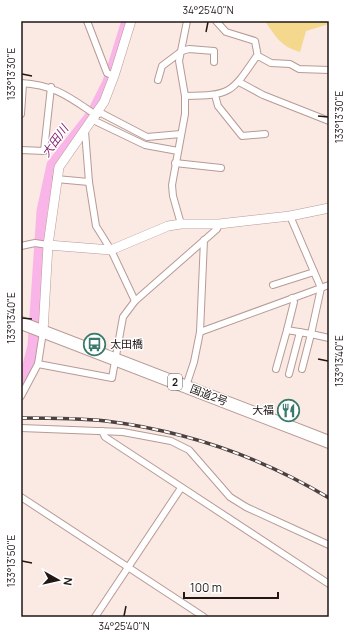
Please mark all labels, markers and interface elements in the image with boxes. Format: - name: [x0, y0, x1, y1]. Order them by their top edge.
- text: 34°25'40"N: [182, 3, 234, 17]
- text: 133°13'30"E: [4, 48, 18, 100]
- text: 133°13'30"E: [332, 91, 346, 143]
- water label: 大田川: [37, 120, 73, 160]
- text: 133°13'40"E: [4, 292, 18, 344]
- bus stop icon: 太田橋: [81, 331, 107, 357]
- text: 133°13'40"E: [332, 335, 346, 387]
- place label: 太田橋: [110, 336, 143, 351]
- road number: 2: [168, 374, 182, 390]
- street label: 国道2号: [188, 380, 230, 409]
- restaurant icon: 大福: [276, 397, 302, 423]
- place label: 大福: [252, 402, 274, 417]
- text: 133°13'50"E: [4, 534, 18, 587]
- north arrow: [38, 560, 78, 600]
- scale bar: [184, 574, 278, 600]
- text: N: [60, 577, 76, 587]
- text: 100 m: [190, 579, 222, 596]
- text: 34°25'40"N: [98, 619, 150, 633]

